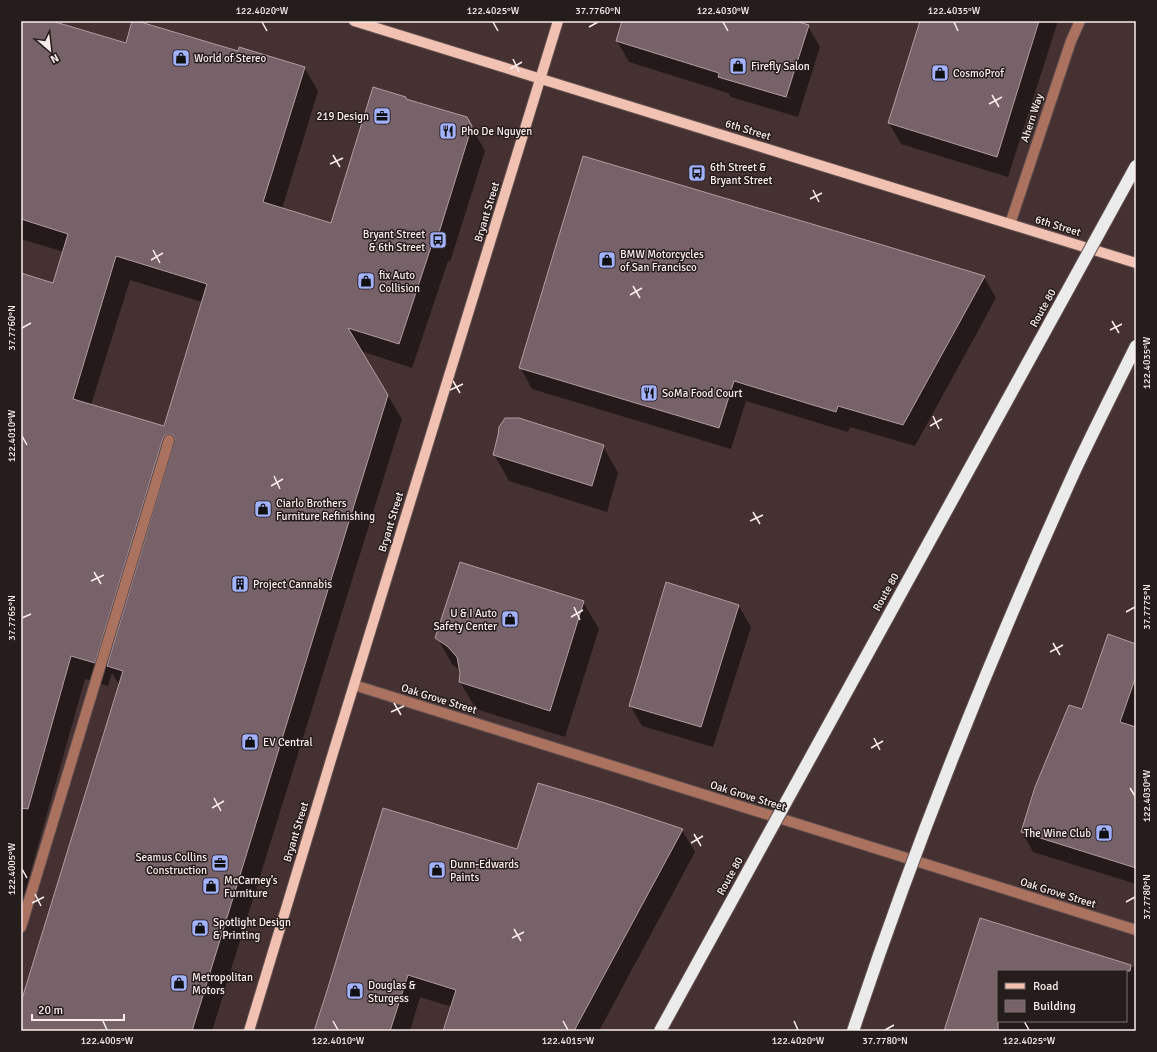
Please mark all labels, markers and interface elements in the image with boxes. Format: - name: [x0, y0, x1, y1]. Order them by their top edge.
- text: 122.4020°W: [236, 5, 289, 17]
- text: 122.4025°W: [467, 5, 520, 17]
- text: 37.7760°N: [575, 5, 621, 17]
- text: 122.4030°W: [697, 5, 750, 17]
- text: 122.4035°W: [928, 5, 981, 17]
- north arrow: [30, 30, 70, 70]
- shop icon: World of Stereo: [171, 48, 191, 68]
- text: N: [48, 51, 61, 66]
- place label: World of Stereo: [194, 52, 267, 65]
- shop icon: Firefly Salon: [728, 56, 748, 76]
- place label: Firefly Salon: [751, 60, 810, 73]
- shop icon: CosmoProf: [930, 63, 950, 83]
- place label: CosmoProf: [953, 67, 1005, 80]
- street label: Ahern Way: [1018, 91, 1046, 144]
- office icon: 219 Design: [372, 106, 392, 126]
- place label: 219 Design: [317, 110, 369, 123]
- street label: 6th Street: [724, 117, 772, 143]
- restaurant icon: Pho De Nguyen: [438, 121, 458, 141]
- place label: Pho De Nguyen: [461, 125, 532, 138]
- place label: 6th Street & Bryant Street: [710, 161, 772, 187]
- bus stop icon: 6th Street & Bryant Street: [687, 163, 707, 183]
- street label: Bryant Street: [472, 180, 502, 244]
- street label: 6th Street: [1034, 213, 1082, 239]
- place label: Bryant Street & 6th Street: [363, 228, 425, 254]
- bus stop icon: Bryant Street & 6th Street: [428, 230, 448, 250]
- place label: BMW Motorcycles of San Francisco: [620, 248, 704, 274]
- shop icon: BMW Motorcycles of San Francisco: [597, 250, 617, 270]
- place label: fix Auto Collision: [379, 269, 420, 295]
- shop icon: fix Auto Collision: [356, 271, 376, 291]
- street label: Route 80: [1027, 287, 1059, 329]
- text: 37.7760°N: [6, 305, 18, 351]
- text: 122.4035°W: [1141, 336, 1153, 389]
- restaurant icon: SoMa Food Court: [639, 383, 659, 403]
- place label: SoMa Food Court: [662, 387, 742, 400]
- text: 122.4010°W: [6, 409, 18, 462]
- street label: Bryant Street: [376, 490, 406, 554]
- place label: Ciarlo Brothers Furniture Refinishing: [276, 497, 375, 523]
- shop icon: Ciarlo Brothers Furniture Refinishing: [253, 499, 273, 519]
- street label: Route 80: [870, 571, 902, 613]
- building icon: Project Cannabis: [230, 574, 250, 594]
- place label: Project Cannabis: [253, 578, 332, 591]
- text: 37.7775°N: [1141, 584, 1153, 630]
- text: 37.7765°N: [6, 595, 18, 641]
- place label: U & I Auto Safety Center: [433, 607, 497, 633]
- shop icon: U & I Auto Safety Center: [500, 609, 520, 629]
- street label: Oak Grove Street: [400, 681, 479, 717]
- shop icon: EV Central: [240, 732, 260, 752]
- place label: EV Central: [263, 736, 313, 749]
- text: 122.4030°W: [1141, 769, 1153, 822]
- street label: Oak Grove Street: [709, 778, 788, 814]
- street label: Bryant Street: [281, 800, 311, 864]
- shop icon: The Wine Club: [1094, 823, 1114, 843]
- place label: The Wine Club: [1024, 827, 1091, 840]
- text: 122.4005°W: [6, 842, 18, 895]
- place label: Seamus Collins Construction: [135, 851, 207, 877]
- office icon: Seamus Collins Construction: [210, 853, 230, 873]
- street label: Route 80: [714, 855, 746, 897]
- place label: Dunn-Edwards Paints: [450, 858, 519, 884]
- shop icon: Dunn-Edwards Paints: [427, 860, 447, 880]
- place label: McCarney’s Furniture: [224, 874, 278, 900]
- text: 37.7780°N: [1141, 874, 1153, 920]
- street label: Oak Grove Street: [1019, 875, 1098, 911]
- shop icon: McCarney’s Furniture: [201, 876, 221, 896]
- place label: Spotlight Design & Printing: [213, 916, 291, 942]
- shop icon: Spotlight Design & Printing: [190, 918, 210, 938]
- legend: [997, 970, 1127, 1022]
- place label: Metropolitan Motors: [192, 971, 253, 997]
- shop icon: Metropolitan Motors: [169, 973, 189, 993]
- place label: Douglas & Sturgess: [368, 979, 416, 1005]
- text: Road: [1033, 979, 1059, 994]
- shop icon: Douglas & Sturgess: [345, 981, 365, 1001]
- scale bar: [32, 996, 124, 1022]
- text: Building: [1033, 999, 1076, 1014]
- text: 20 m: [38, 1003, 63, 1018]
- text: 122.4005°W: [81, 1035, 134, 1047]
- text: 122.4010°W: [312, 1035, 365, 1047]
- text: 122.4015°W: [542, 1035, 595, 1047]
- text: 122.4020°W: [772, 1035, 825, 1047]
- text: 37.7780°N: [862, 1035, 908, 1047]
- text: 122.4025°W: [1003, 1035, 1056, 1047]

